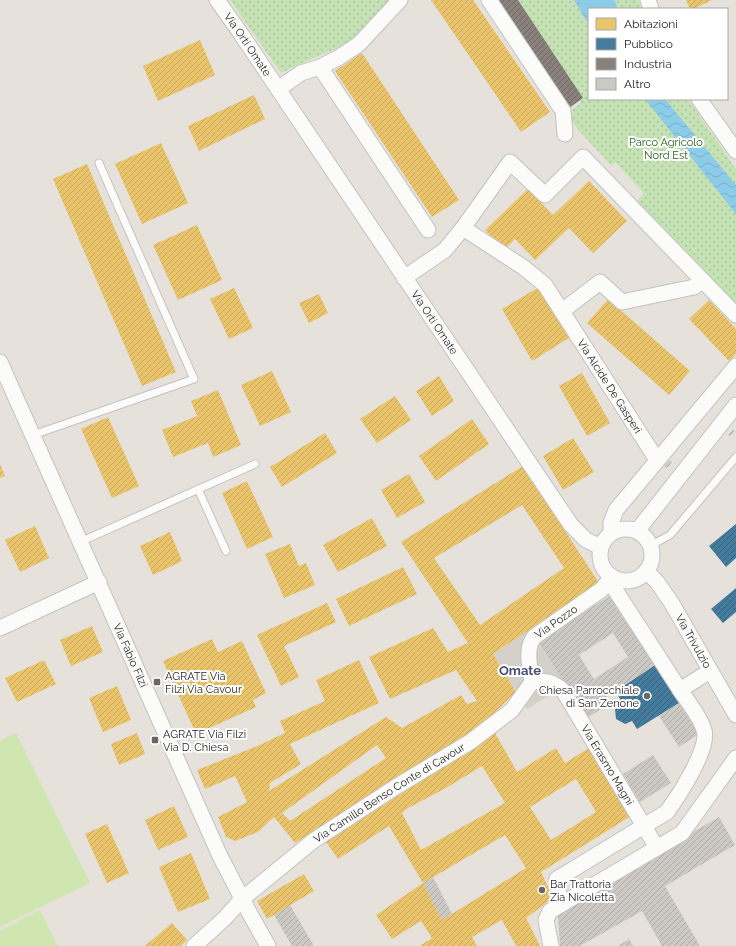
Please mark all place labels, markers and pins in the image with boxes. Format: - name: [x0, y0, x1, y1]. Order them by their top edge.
- place label: AGRATE Via Filzi Via Cavour: [165, 670, 242, 696]
- marker: AGRATE Via Filzi Via Cavour: [152, 677, 162, 687]
- place label: Chiesa Parrocchiale di San Zenone: [539, 684, 640, 710]
- marker: Chiesa Parrocchiale di San Zenone: [642, 691, 652, 701]
- place label: AGRATE Via Filzi Via D. Chiesa: [163, 728, 246, 754]
- marker: AGRATE Via Filzi Via D. Chiesa: [150, 735, 160, 745]
- place label: Bar Trattoria Zia Nicoletta: [550, 878, 614, 904]
- marker: Bar Trattoria Zia Nicoletta: [537, 885, 547, 895]

